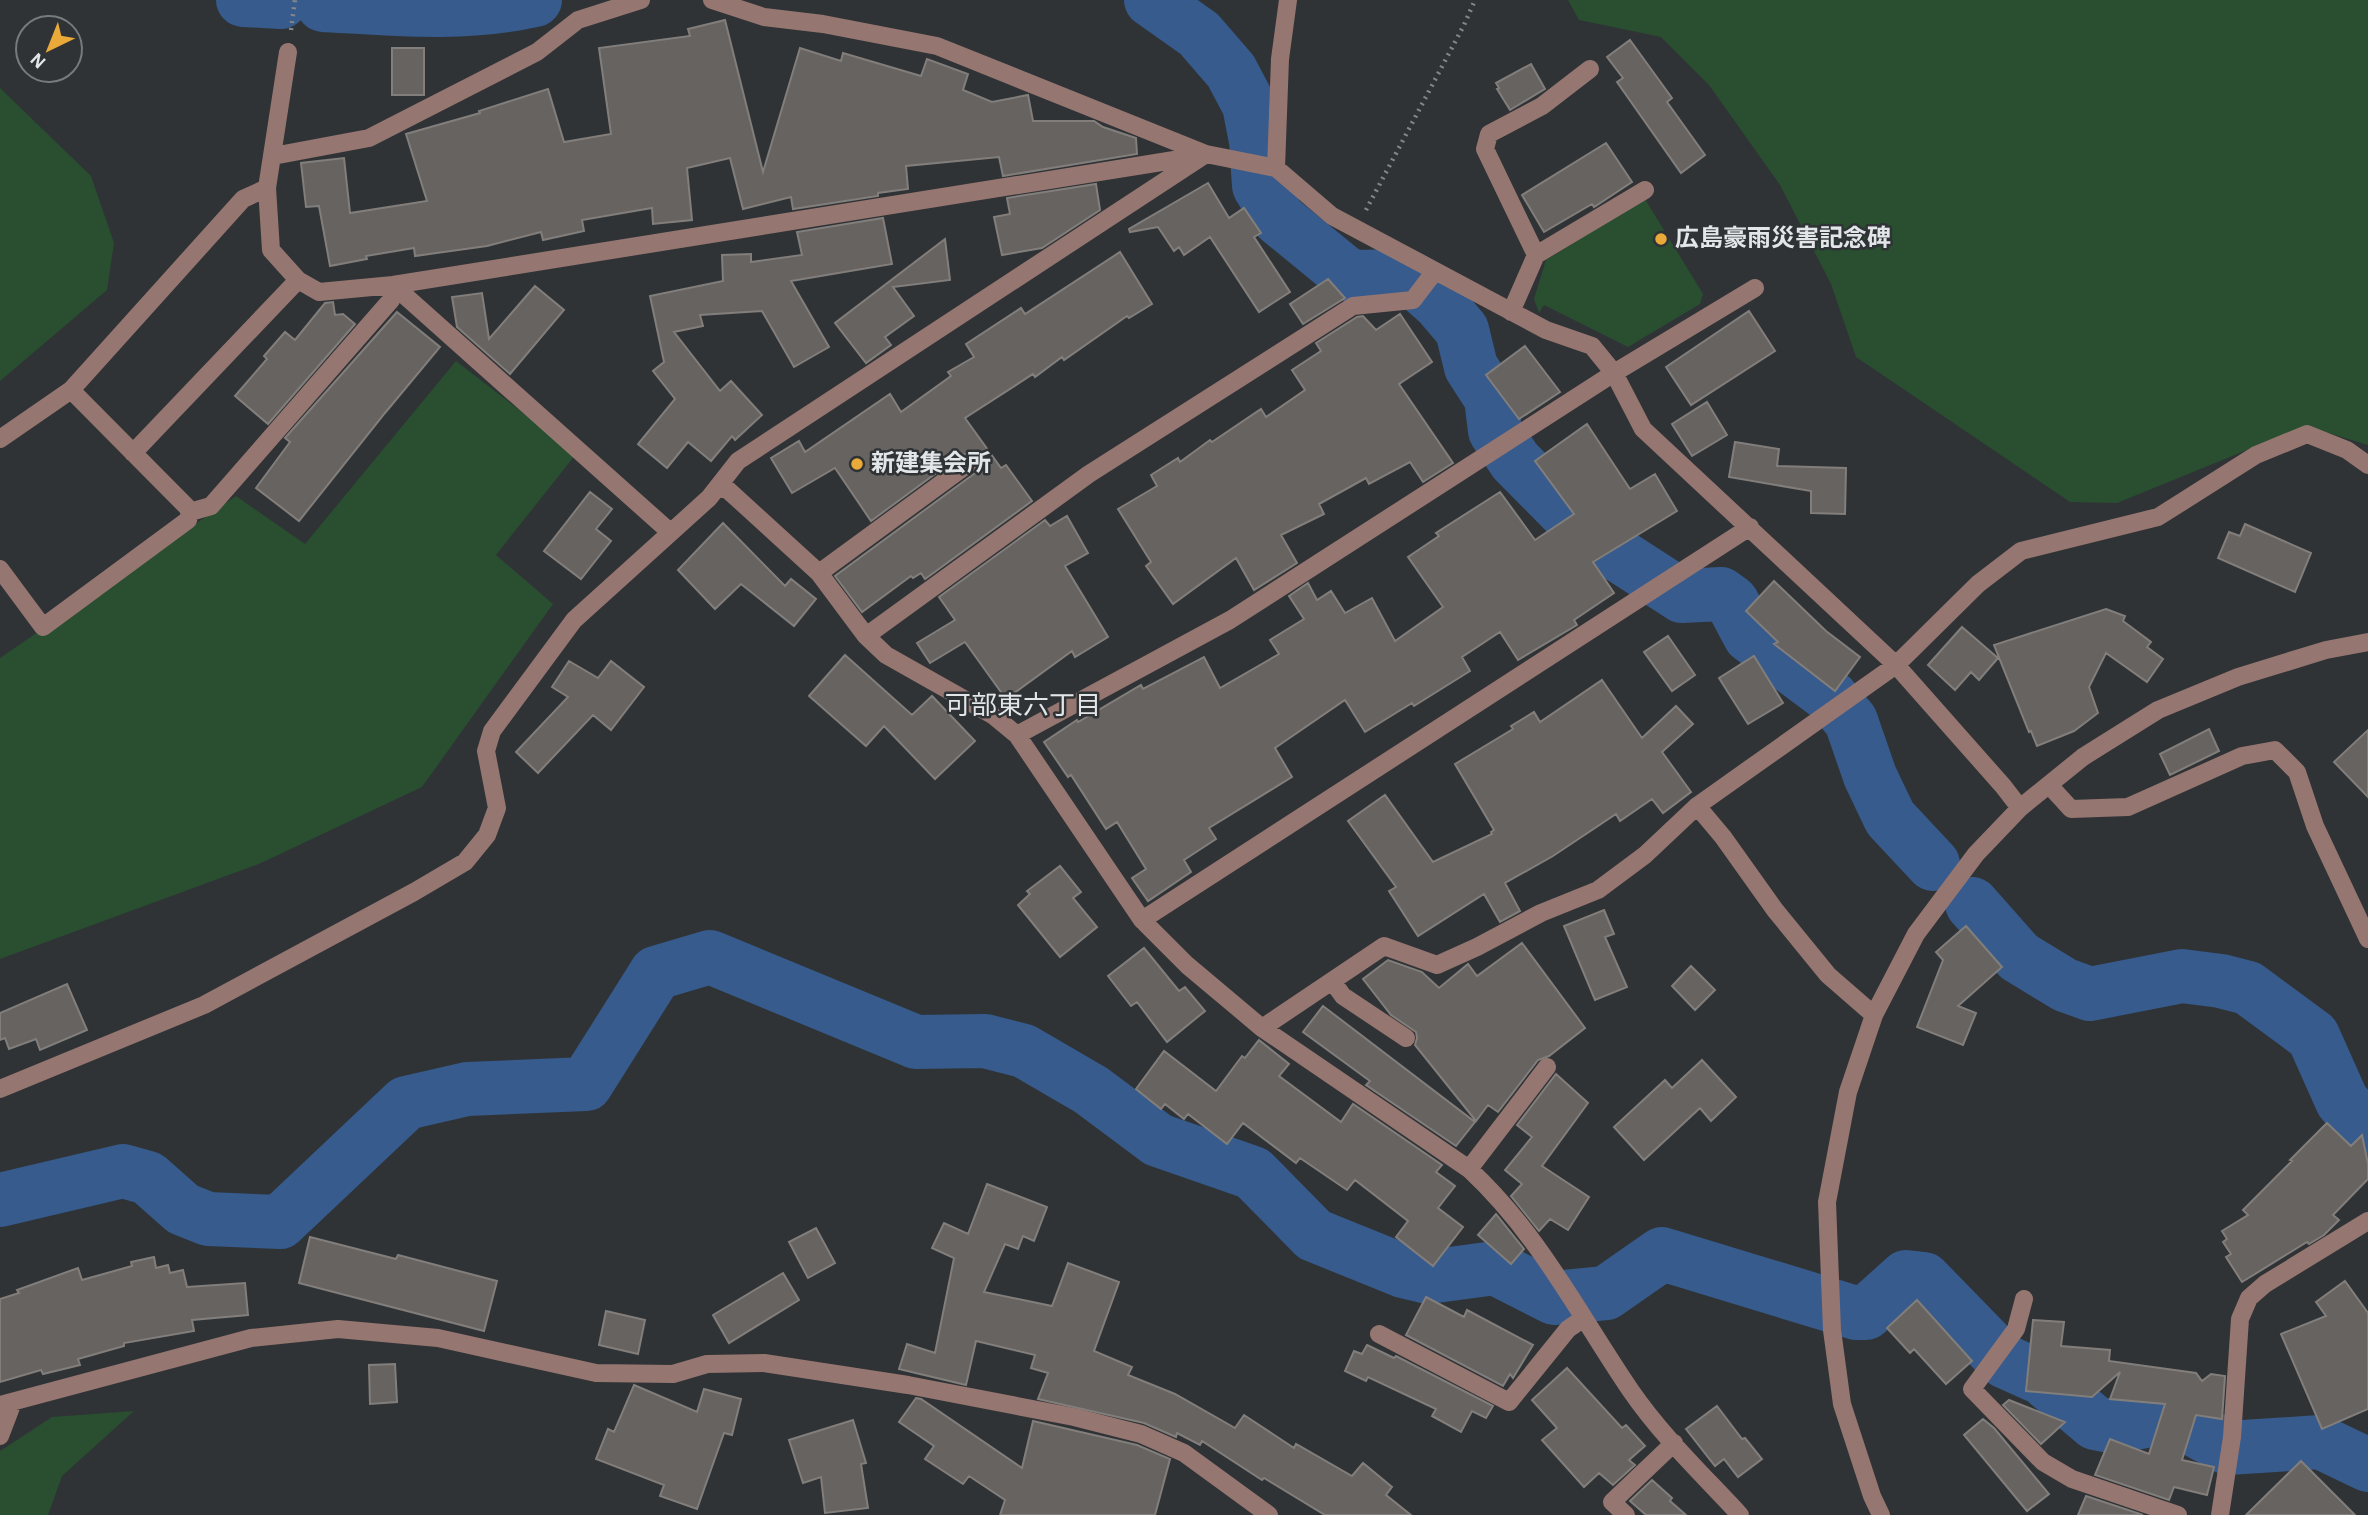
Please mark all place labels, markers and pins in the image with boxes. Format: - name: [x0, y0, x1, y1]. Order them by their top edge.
- place label: 広島豪雨災害記念碑: [1675, 225, 1891, 251]
- marker: 広島豪雨災害記念碑: [1653, 231, 1669, 247]
- place label: 新建集会所: [871, 450, 991, 476]
- marker: 新建集会所: [849, 456, 865, 472]

